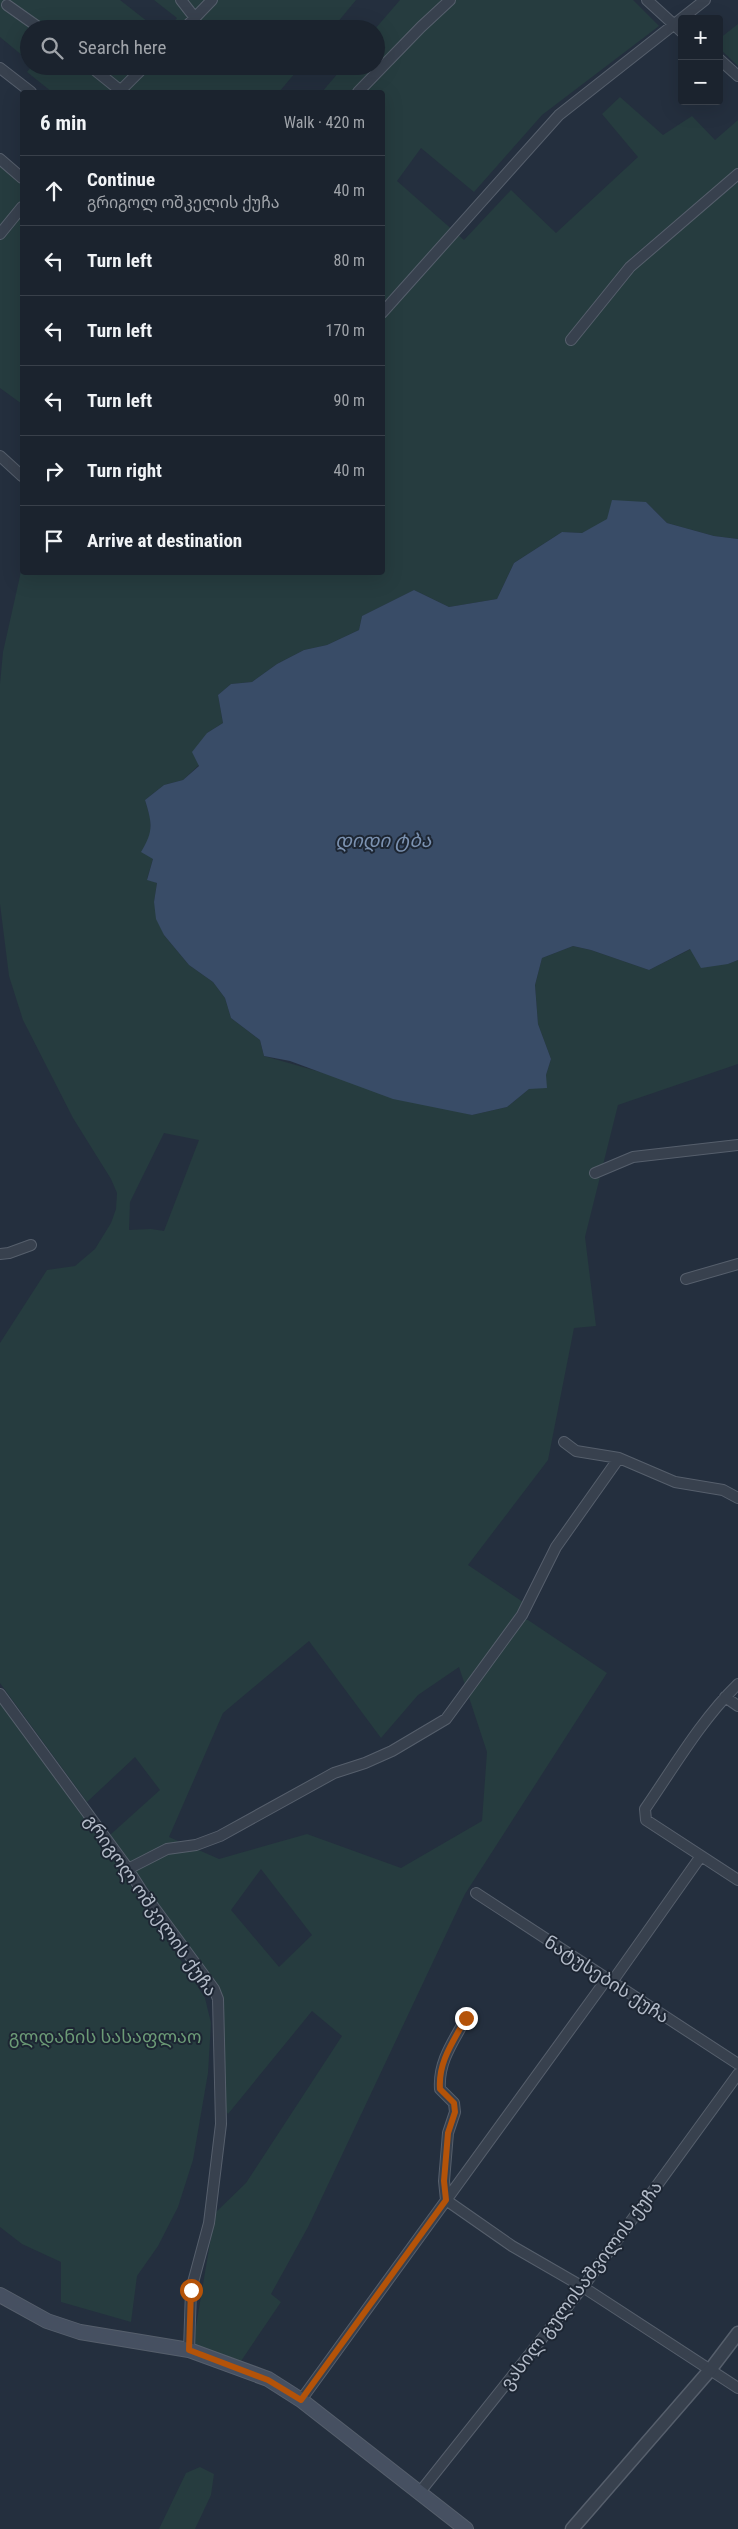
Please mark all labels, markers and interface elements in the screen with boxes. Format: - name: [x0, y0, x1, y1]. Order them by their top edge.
- map controls: [678, 15, 723, 105]
- button: +: [678, 15, 723, 60]
- search box: [20, 20, 385, 75]
- icon: search: [38, 34, 66, 62]
- text: Search here: [78, 36, 166, 59]
- button: −: [678, 60, 723, 105]
- text: 6 min: [40, 111, 87, 135]
- text: Walk · 420 m: [284, 113, 365, 132]
- text: Continue: [87, 168, 155, 191]
- icon: ahead: [40, 177, 68, 205]
- text: 40 m: [333, 181, 365, 200]
- text: გრიგოლ ოშკელის ქუჩა: [87, 193, 280, 212]
- icon: left: [40, 247, 68, 275]
- text: Turn left: [87, 249, 152, 272]
- text: 80 m: [333, 251, 365, 270]
- icon: left: [40, 317, 68, 345]
- text: Turn left: [87, 319, 152, 342]
- text: 170 m: [326, 321, 365, 340]
- icon: left: [40, 387, 68, 415]
- text: Turn left: [87, 389, 152, 412]
- text: 90 m: [333, 391, 365, 410]
- icon: right: [40, 457, 68, 485]
- text: Turn right: [87, 459, 162, 482]
- text: 40 m: [333, 461, 365, 480]
- icon: arrive: [40, 527, 68, 555]
- text: Arrive at destination: [87, 529, 242, 552]
- water label: დიდი ტბა: [335, 829, 432, 852]
- street label: გრიგოლ ოშკელის ქუჩა: [79, 1810, 222, 2000]
- street label: ნატუსების ქუჩა: [540, 1931, 673, 2028]
- route end: [455, 2007, 478, 2030]
- park label: გლდანის სასაფლაო: [9, 2026, 201, 2048]
- street label: ვასილ გულისაშვილის ქუჩა: [496, 2177, 667, 2394]
- route start: [180, 2279, 203, 2302]

